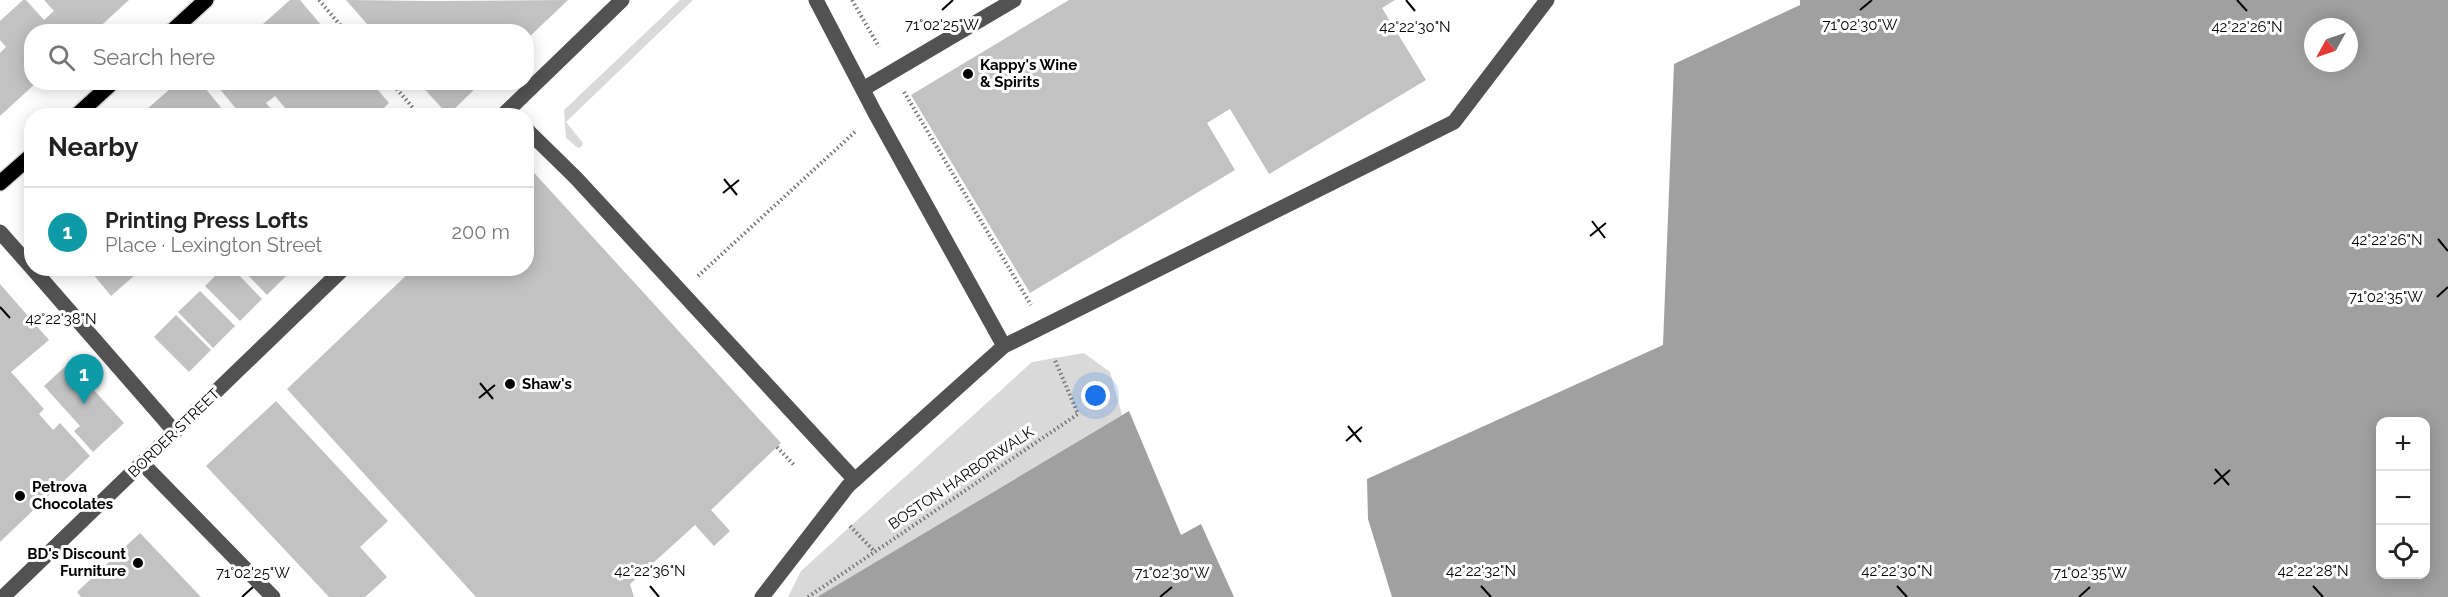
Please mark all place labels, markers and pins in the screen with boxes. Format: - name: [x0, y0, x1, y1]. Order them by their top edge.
- place label: Kappy's Wine & Spirits: [980, 56, 1077, 91]
- marker: Kappy's Wine & Spirits: [961, 67, 975, 81]
- pin: 1: [64, 354, 104, 404]
- place label: Shaw's: [522, 375, 572, 393]
- marker: Shaw's: [503, 377, 517, 391]
- place label: Petrova Chocolates: [32, 478, 113, 513]
- marker: Petrova Chocolates: [13, 489, 27, 503]
- place label: BD's Discount Furniture: [27, 545, 126, 580]
- marker: BD's Discount Furniture: [131, 556, 145, 570]

